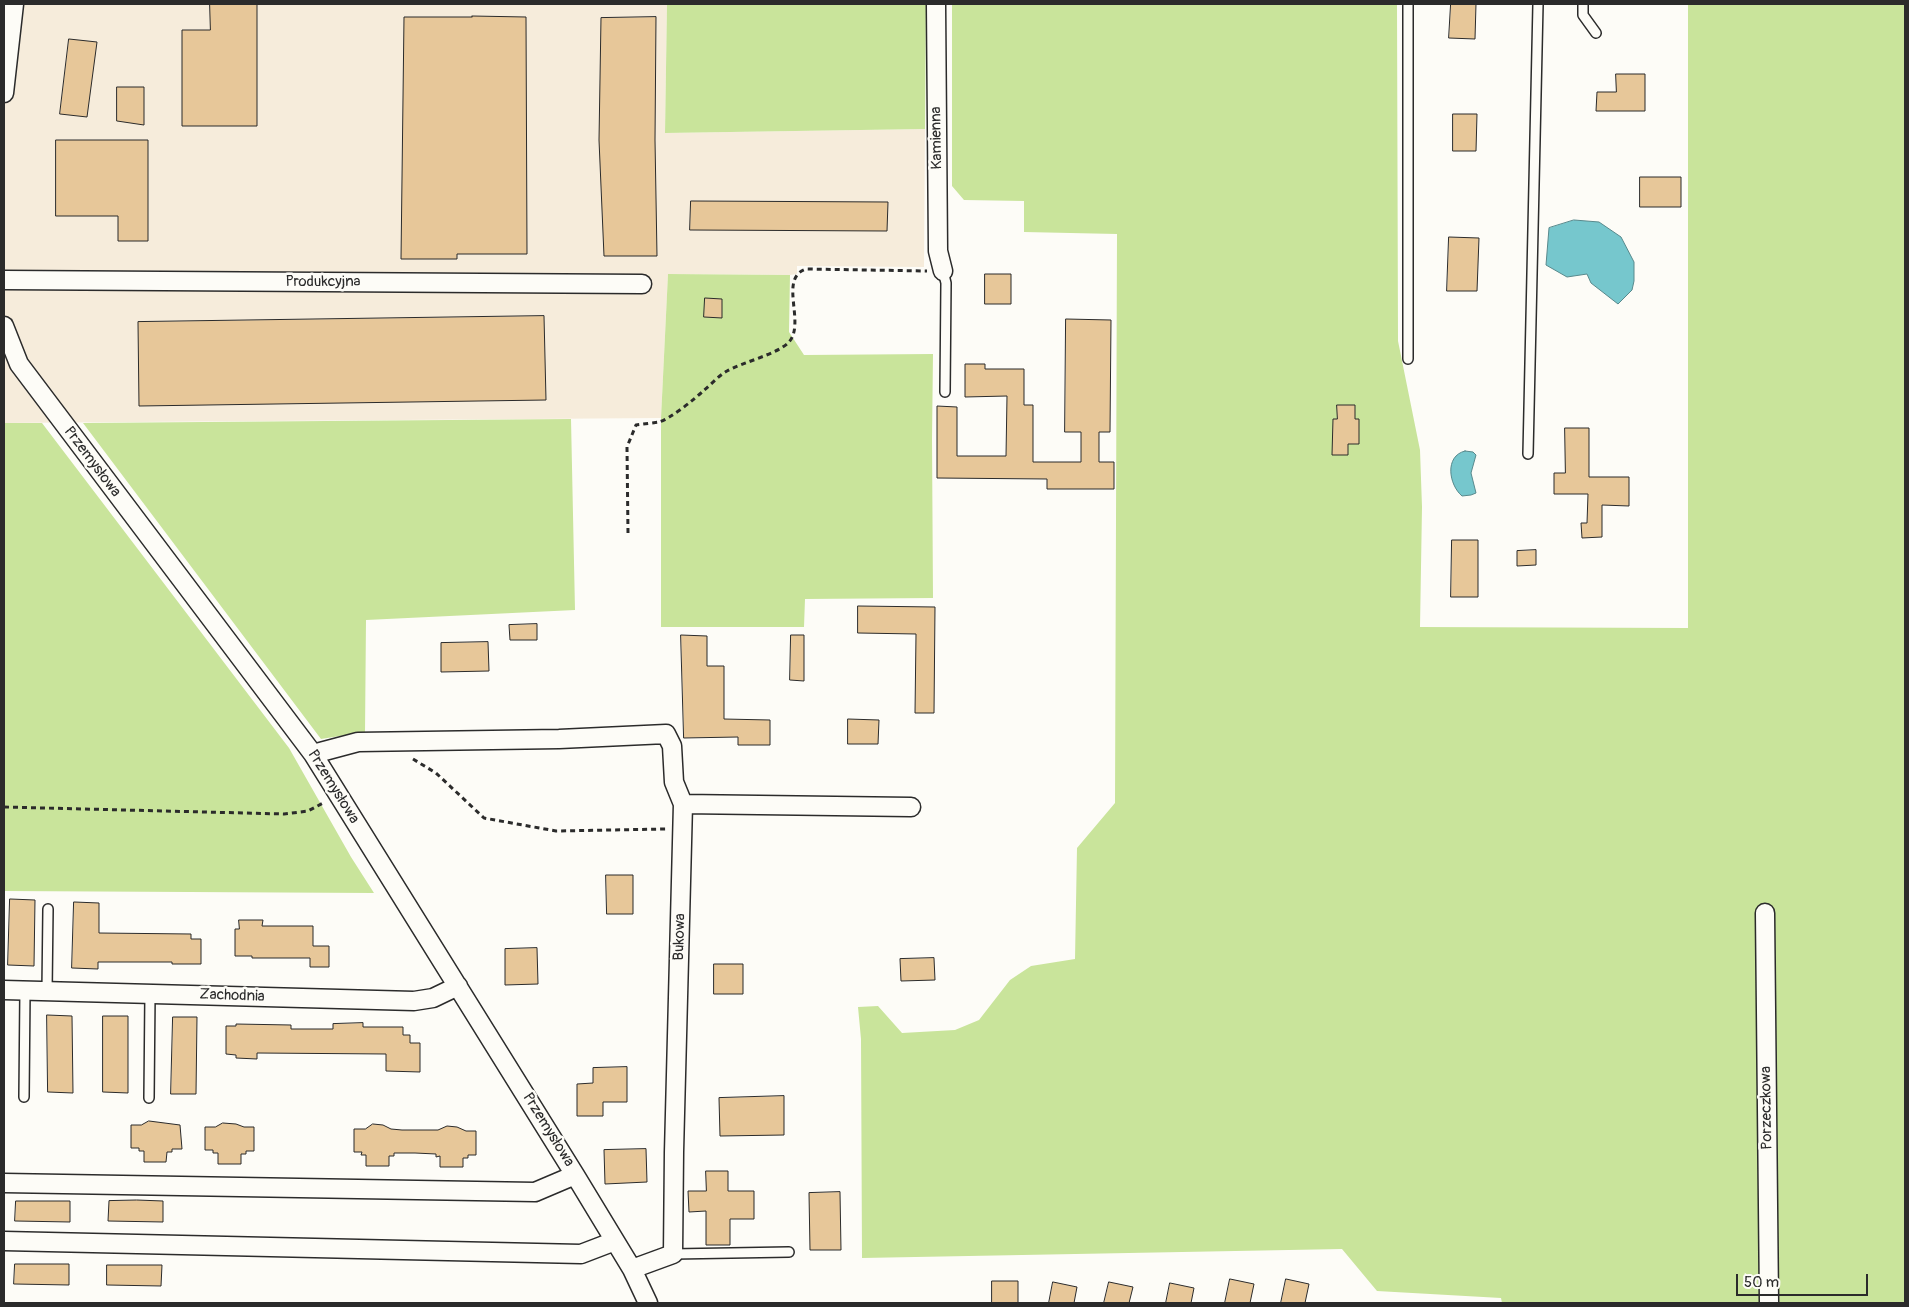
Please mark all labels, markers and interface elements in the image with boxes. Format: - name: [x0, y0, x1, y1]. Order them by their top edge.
- street label: Kamienna: [927, 106, 947, 170]
- street label: Produkcyjna: [285, 273, 361, 291]
- street label: Przemysłowa: [60, 423, 124, 501]
- street label: Przemysłowa: [303, 747, 363, 827]
- street label: Bukowa: [670, 913, 690, 961]
- street label: Zachodnia: [199, 986, 265, 1006]
- street label: Porzeczkowa: [1757, 1066, 1777, 1150]
- street label: Przemysłowa: [518, 1090, 578, 1170]
- scale bar: [1739, 1264, 1872, 1296]
- text: 50 m: [1744, 1273, 1779, 1292]

